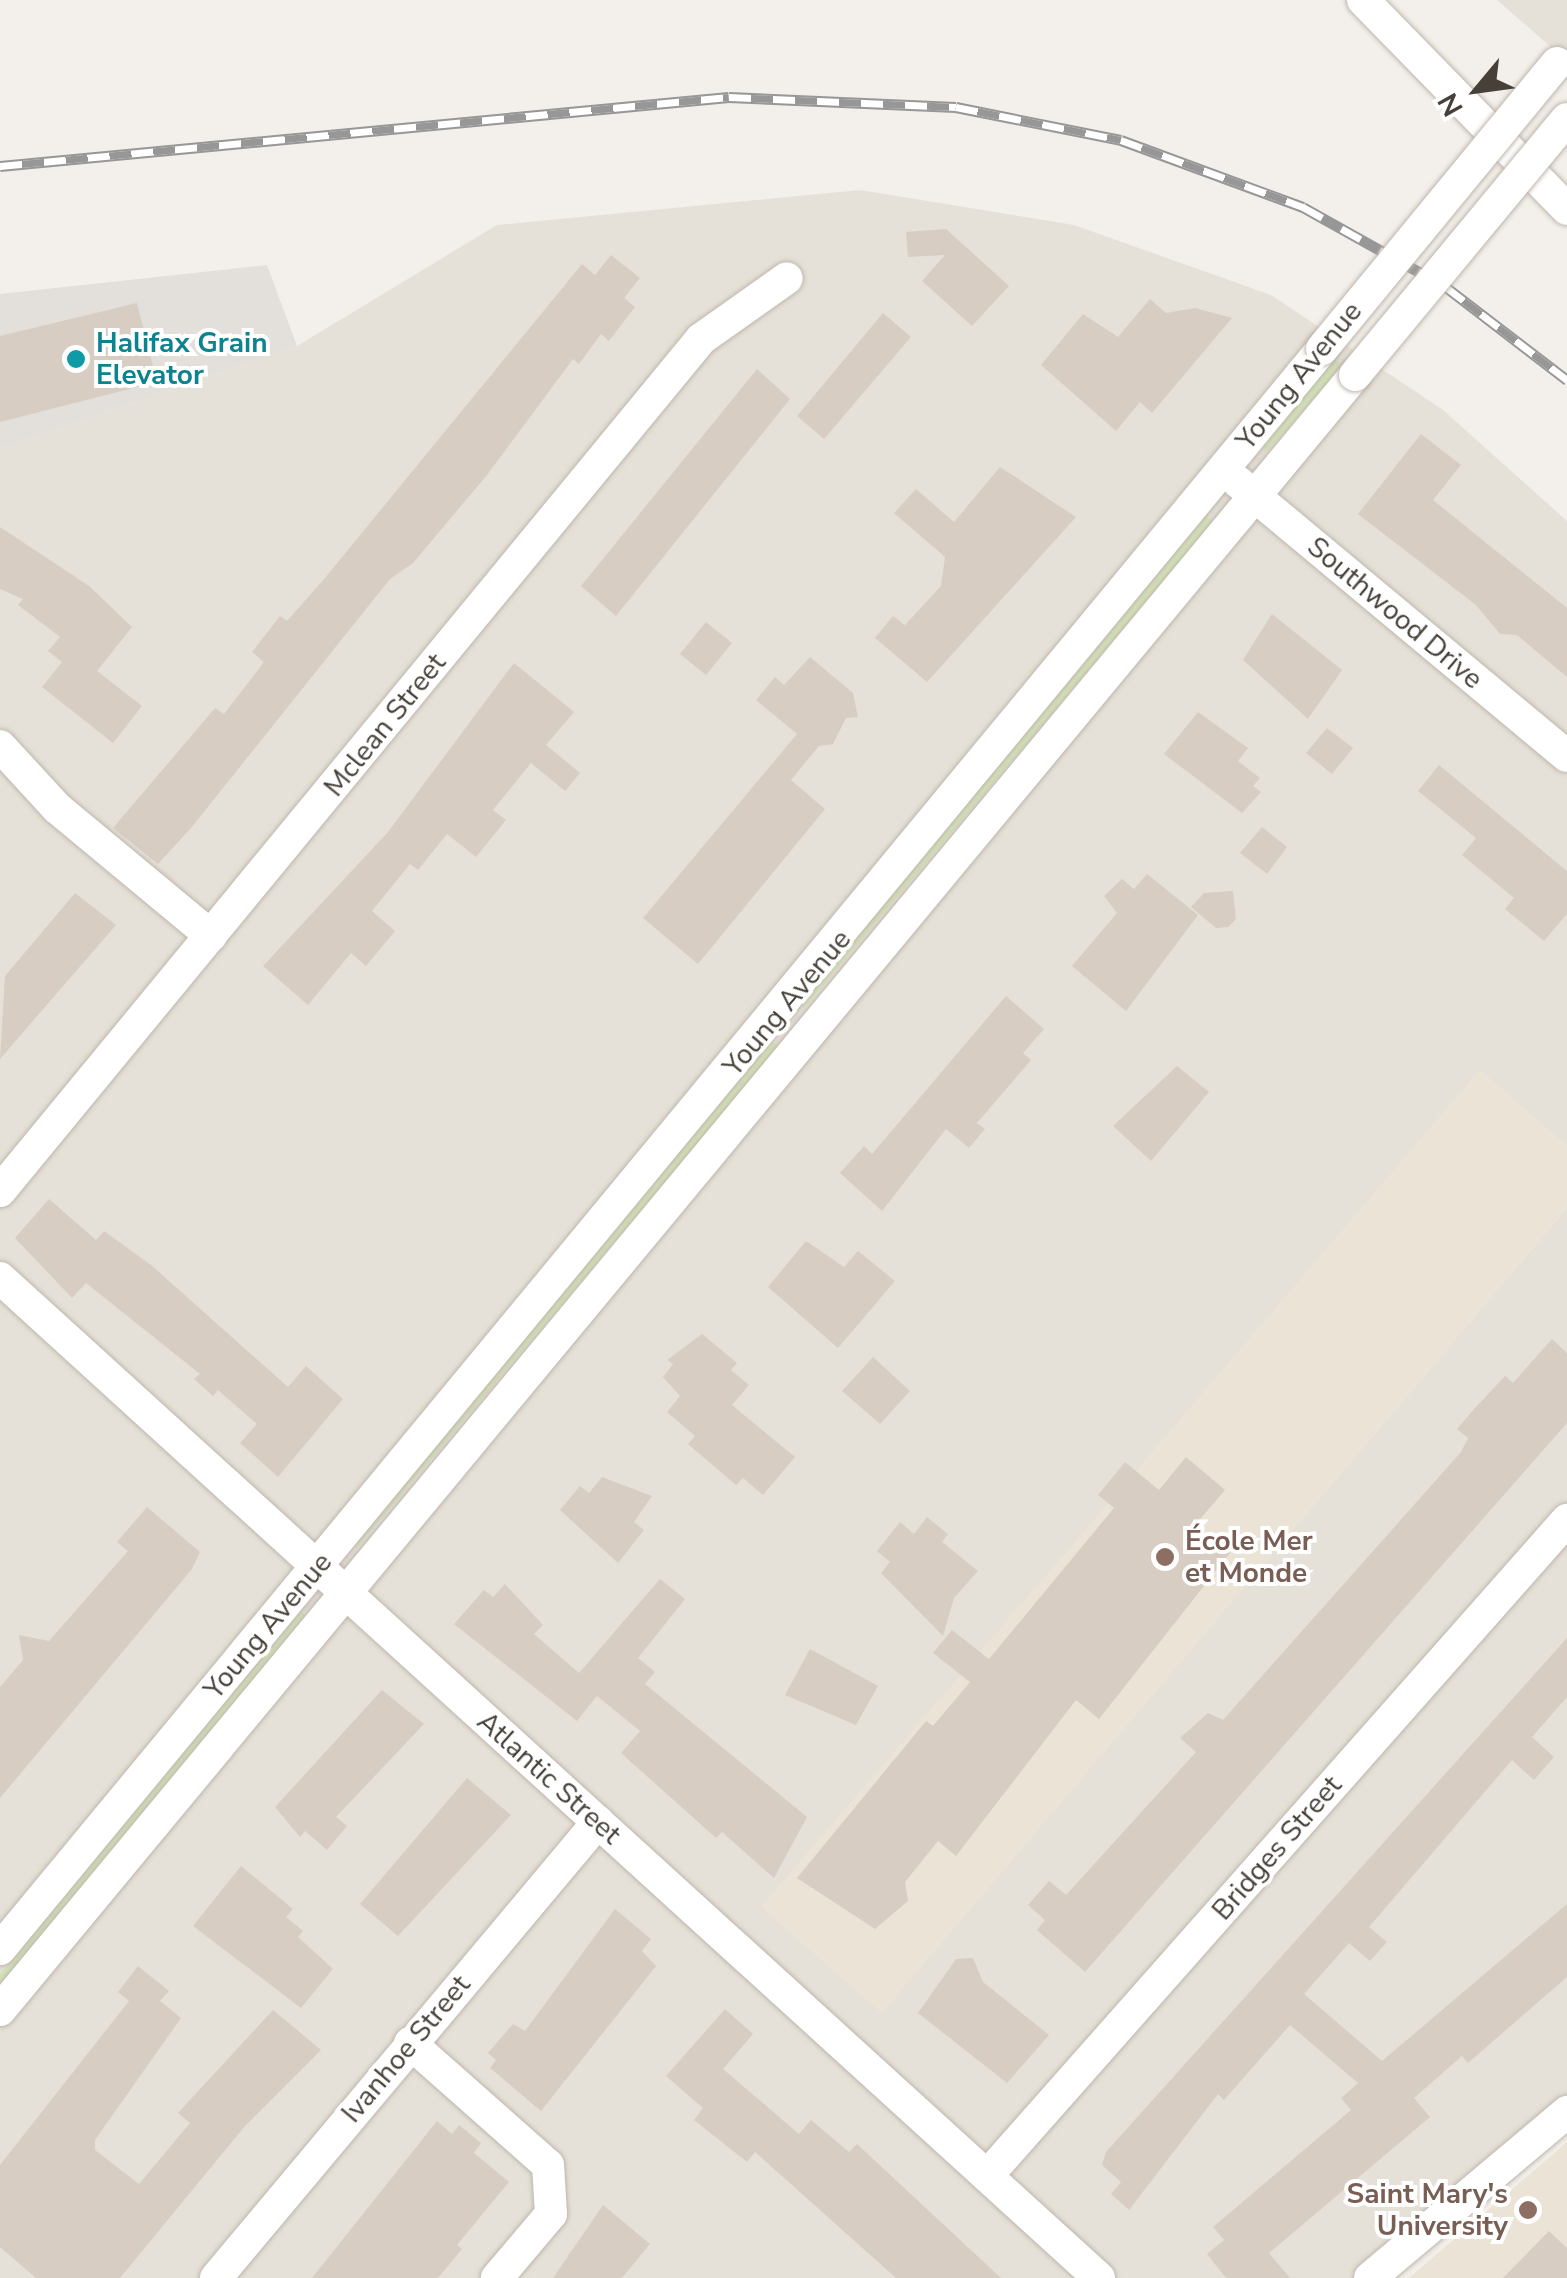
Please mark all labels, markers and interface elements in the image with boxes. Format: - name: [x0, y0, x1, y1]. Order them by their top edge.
- north arrow: [1427, 40, 1527, 140]
- text: N: [1429, 86, 1472, 123]
- street label: Young Avenue: [1229, 295, 1369, 457]
- place label: Halifax Grain Elevator: [96, 326, 268, 392]
- marker: Halifax Grain Elevator: [65, 348, 87, 370]
- street label: Southwood Drive: [1301, 530, 1489, 696]
- street label: Mclean Street: [317, 647, 453, 803]
- street label: Young Avenue: [716, 923, 858, 1083]
- place label: École Mer et Monde: [1185, 1524, 1313, 1590]
- street label: Young Avenue: [197, 1546, 339, 1706]
- marker: École Mer et Monde: [1154, 1546, 1176, 1568]
- street label: Atlantic Street: [470, 1705, 628, 1851]
- street label: Bridges Street: [1205, 1769, 1349, 1927]
- street label: Ivanhoe Street: [335, 1968, 477, 2130]
- place label: Saint Mary's University: [1347, 2177, 1508, 2243]
- marker: Saint Mary's University: [1517, 2199, 1539, 2221]

